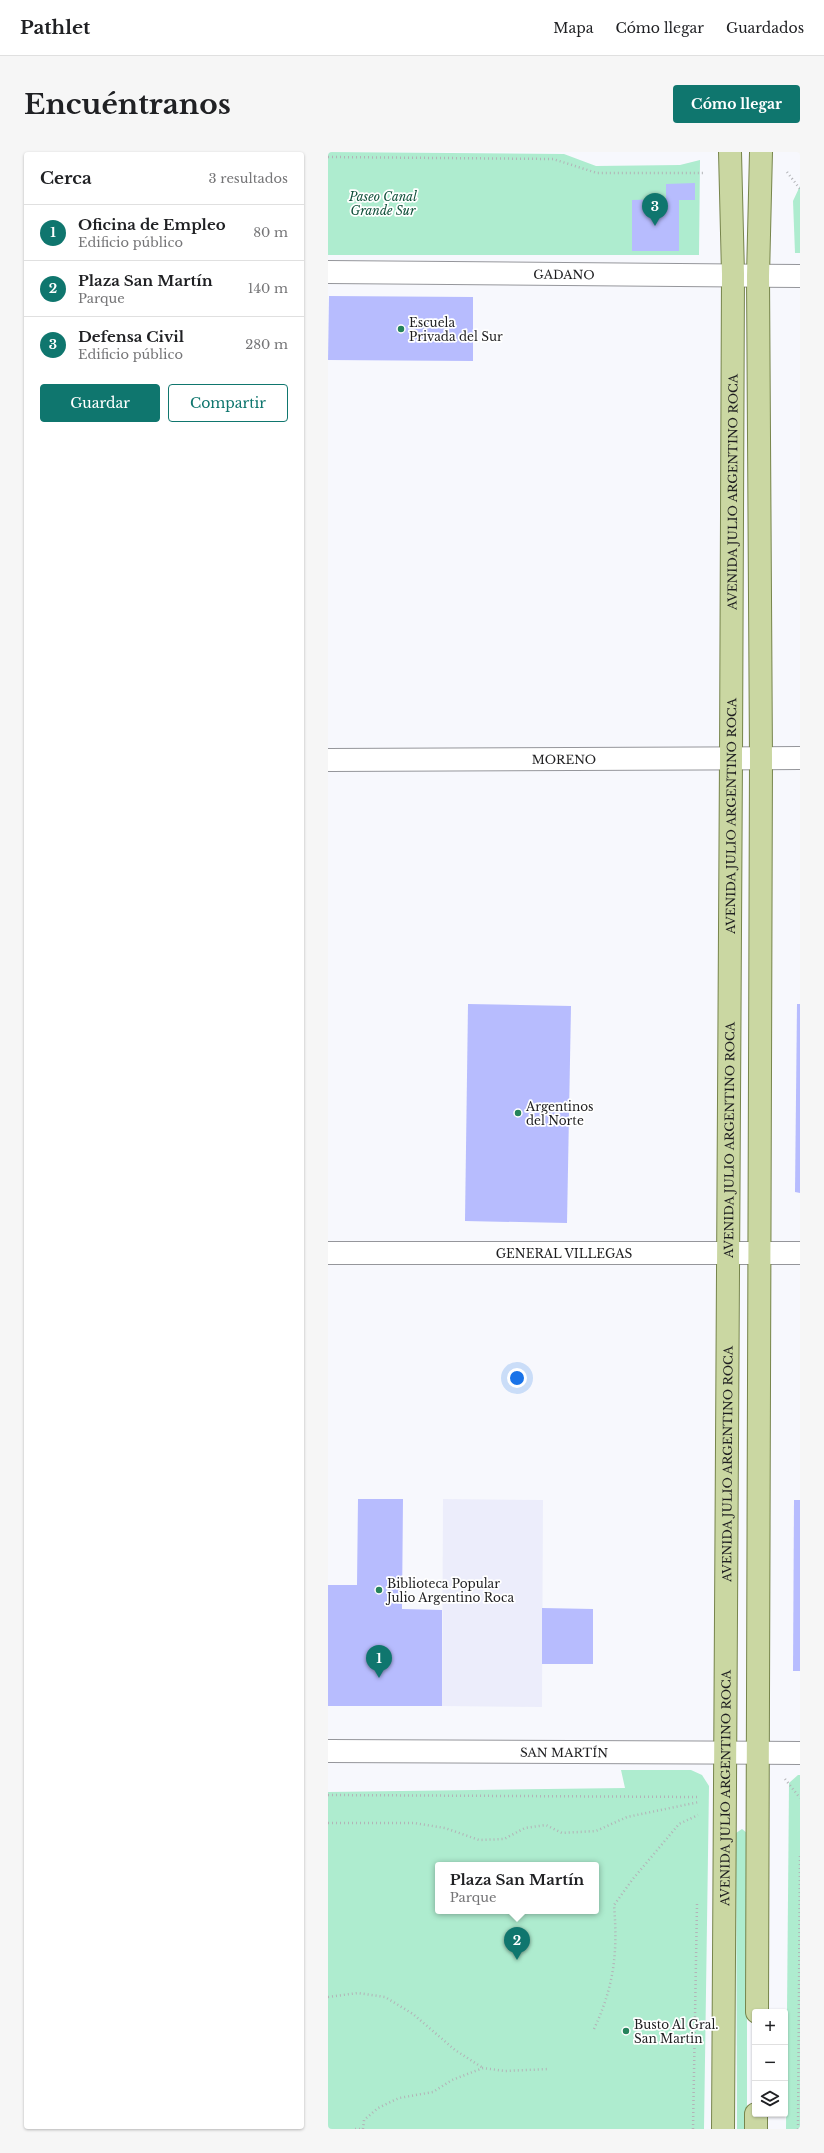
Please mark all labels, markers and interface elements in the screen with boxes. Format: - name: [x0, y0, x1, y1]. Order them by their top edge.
- text: Pathlet: [20, 16, 90, 39]
- text: Mapa: [553, 19, 593, 37]
- text: Cómo llegar: [615, 19, 704, 37]
- text: Guardados: [726, 19, 804, 37]
- button: Cómo llegar: [673, 85, 800, 123]
- text: Encuéntranos: [24, 87, 231, 122]
- text: Cerca: [40, 168, 92, 189]
- text: 3 resultados: [209, 170, 288, 187]
- park label: Paseo Canal Grande Sur: [348, 189, 417, 218]
- pin: 3: [642, 193, 668, 226]
- text: Oficina de Empleo: [78, 215, 226, 234]
- text: 1: [50, 224, 56, 241]
- text: 80 m: [253, 224, 288, 241]
- text: Edificio público: [78, 234, 183, 251]
- street label: GADANO: [533, 266, 595, 282]
- text: Plaza San Martín: [78, 271, 213, 290]
- text: 2: [49, 280, 57, 297]
- text: 140 m: [248, 280, 288, 297]
- text: Parque: [78, 290, 125, 307]
- place label: Escuela Privada del Sur: [409, 315, 503, 344]
- marker: Escuela Privada del Sur: [396, 324, 406, 334]
- text: Defensa Civil: [78, 327, 184, 346]
- text: 3: [49, 336, 57, 353]
- text: 280 m: [245, 336, 288, 353]
- text: Edificio público: [78, 346, 183, 363]
- street label: AVENIDA JULIO ARGENTINO ROCA: [724, 373, 740, 611]
- button: Guardar: [40, 384, 160, 422]
- button: Compartir: [168, 384, 288, 422]
- street label: AVENIDA JULIO ARGENTINO ROCA: [722, 697, 739, 935]
- street label: MORENO: [532, 751, 596, 767]
- street label: AVENIDA JULIO ARGENTINO ROCA: [721, 1021, 737, 1259]
- place label: Argentinos del Norte: [525, 1099, 593, 1128]
- marker: Argentinos del Norte: [513, 1108, 523, 1118]
- street label: GENERAL VILLEGAS: [496, 1246, 633, 1261]
- street label: AVENIDA JULIO ARGENTINO ROCA: [719, 1345, 735, 1583]
- your location: [507, 1368, 527, 1388]
- place label: Biblioteca Popular Julio Argentino Roca: [385, 1576, 514, 1605]
- marker: Biblioteca Popular Julio Argentino Roca: [374, 1585, 384, 1595]
- pin: 1: [366, 1645, 392, 1678]
- street label: AVENIDA JULIO ARGENTINO ROCA: [717, 1669, 733, 1907]
- street label: SAN MARTÍN: [520, 1744, 608, 1760]
- popup: [435, 1862, 599, 1914]
- text: Plaza San Martín: [450, 1870, 584, 1889]
- text: Parque: [450, 1889, 496, 1906]
- pin: 2: [504, 1927, 530, 1960]
- map controls: [752, 2009, 788, 2117]
- button: +: [752, 2009, 788, 2045]
- place label: Busto Al Gral. San Martin: [634, 2017, 718, 2046]
- marker: Busto Al Gral. San Martin: [621, 2026, 631, 2036]
- button: −: [752, 2045, 788, 2081]
- button: layers: [752, 2081, 788, 2117]

